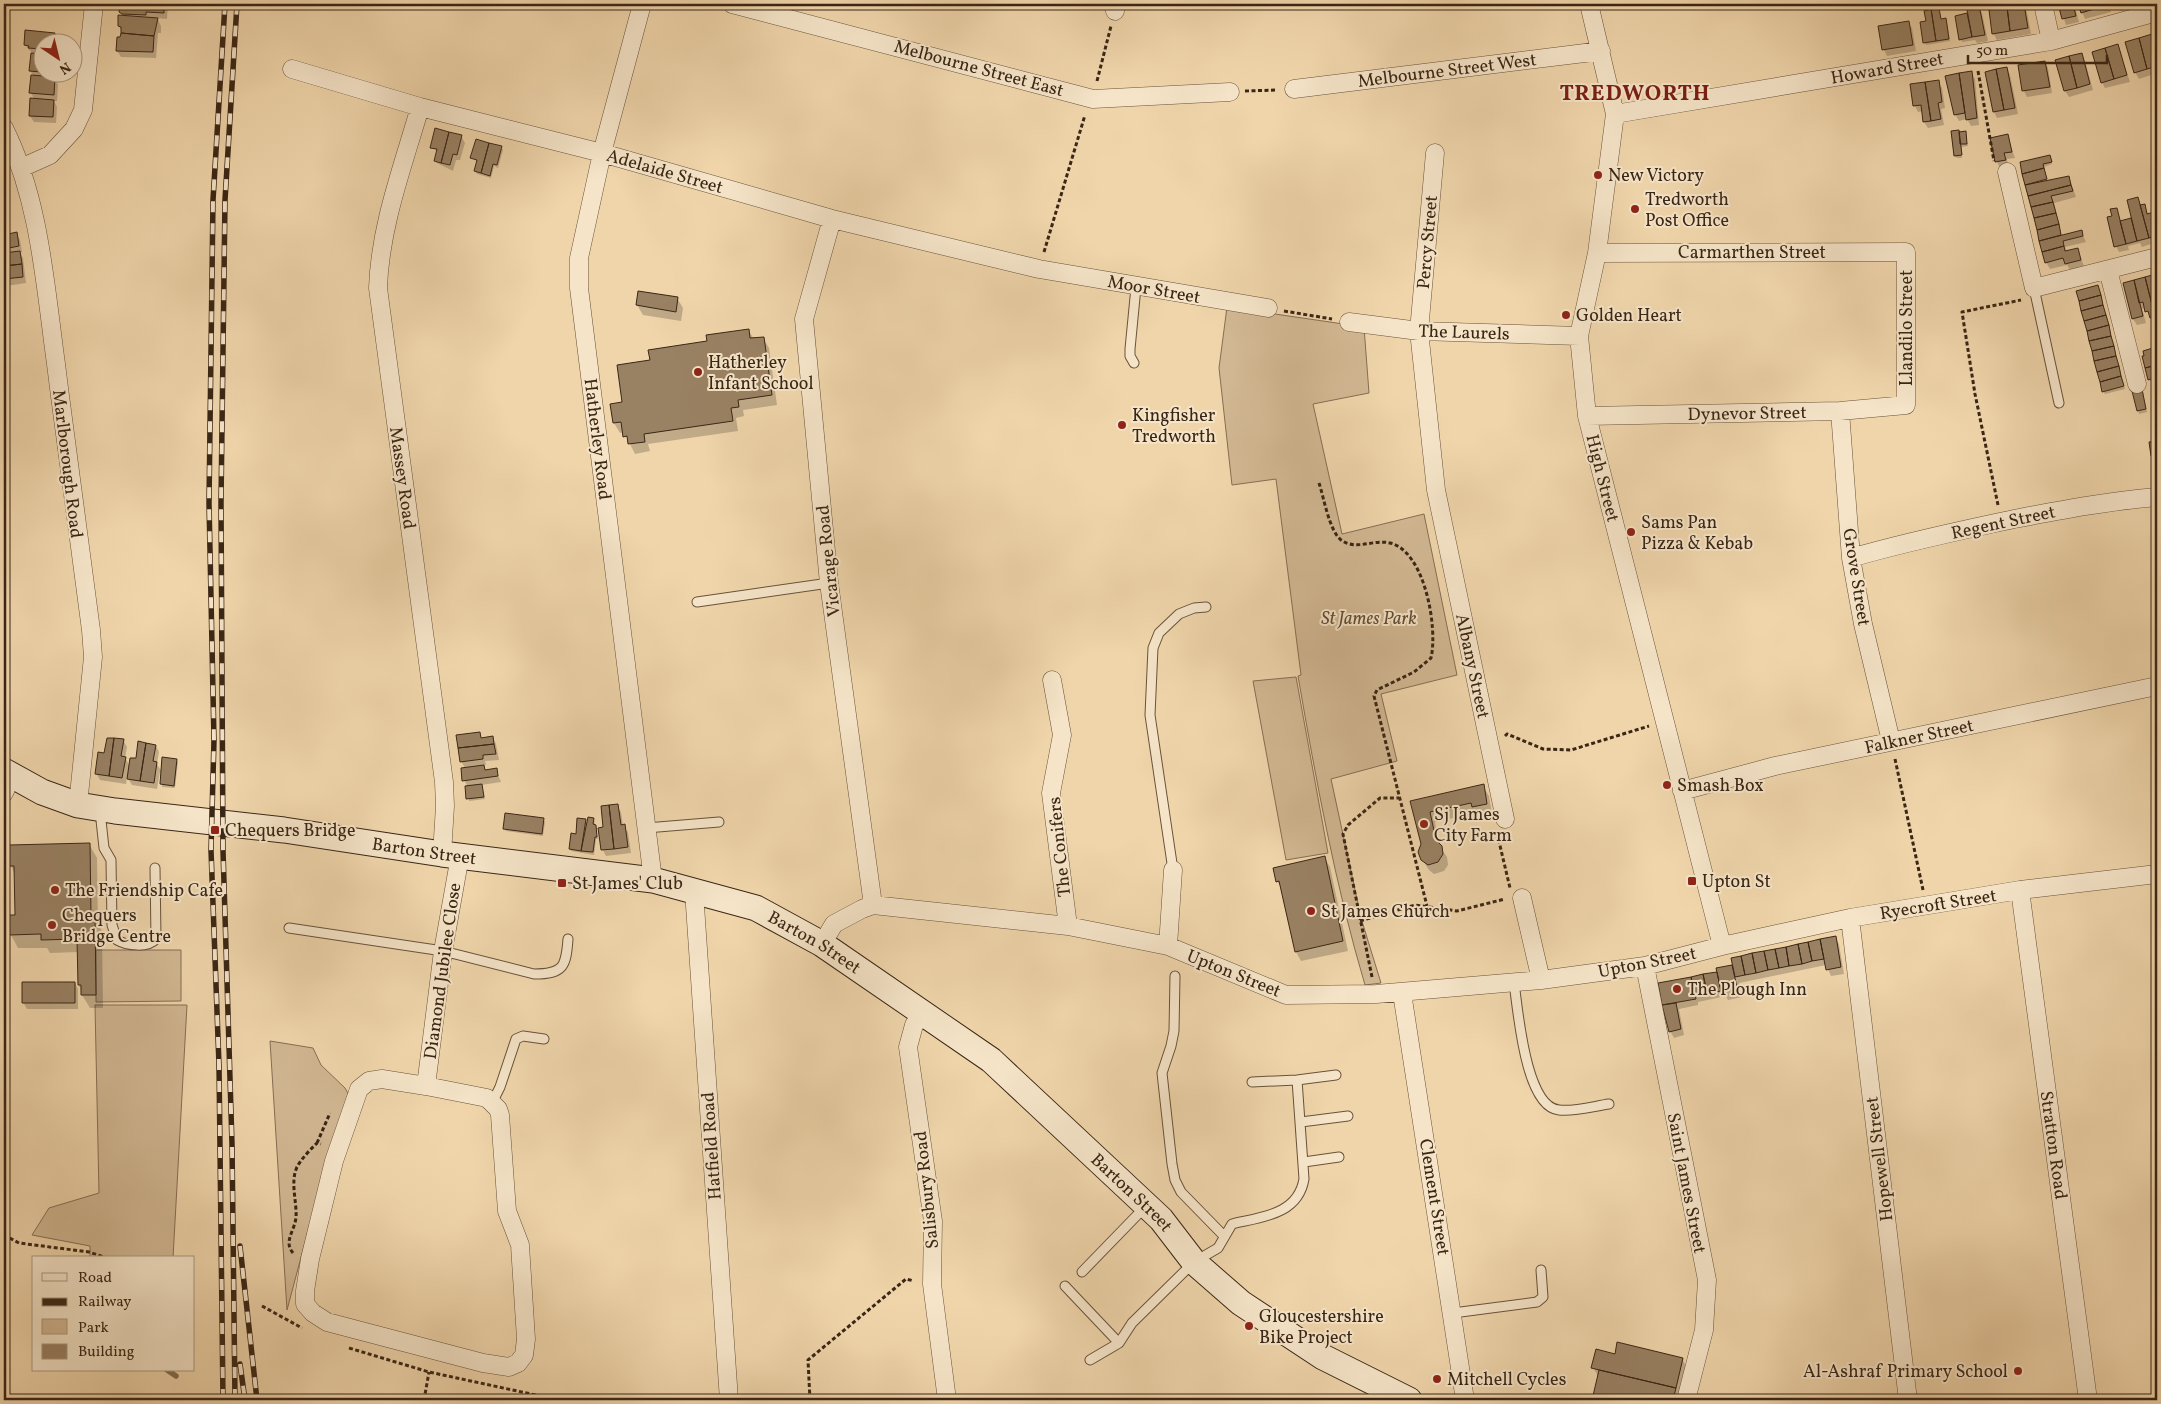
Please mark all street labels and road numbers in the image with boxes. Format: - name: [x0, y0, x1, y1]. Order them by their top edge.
- street label: Melbourne Street East: [891, 35, 1066, 104]
- street label: Howard Street: [1829, 47, 1946, 92]
- street label: Melbourne Street West: [1356, 48, 1538, 95]
- street label: Adelaide Street: [603, 144, 726, 201]
- street label: Percy Street: [1412, 194, 1445, 290]
- street label: Carmarthen Street: [1678, 241, 1826, 266]
- street label: Moor Street: [1105, 270, 1202, 311]
- street label: Llandilo Street: [1895, 270, 1920, 386]
- street label: The Laurels: [1418, 319, 1510, 348]
- street label: Hatherley Road: [577, 377, 616, 502]
- street label: Marlborough Road: [45, 388, 88, 540]
- street label: Dynevor Street: [1687, 401, 1807, 428]
- street label: Massey Road: [382, 426, 421, 531]
- street label: High Street: [1579, 432, 1625, 525]
- street label: Regent Street: [1949, 500, 2058, 547]
- street label: Vicarage Road: [811, 504, 848, 618]
- street label: Grove Street: [1835, 527, 1876, 628]
- street label: Albany Street: [1448, 611, 1495, 721]
- street label: Falkner Street: [1862, 714, 1976, 761]
- street label: The Conifers: [1043, 796, 1078, 898]
- street label: Barton Street: [370, 833, 478, 872]
- street label: Diamond Jubilee Close: [419, 881, 468, 1061]
- street label: Ryecroft Street: [1878, 884, 1998, 927]
- street label: Barton Street: [763, 906, 865, 981]
- street label: Upton Street: [1596, 942, 1699, 985]
- street label: Upton Street: [1183, 944, 1284, 1005]
- street label: Stratton Road: [2033, 1089, 2073, 1201]
- street label: Hatfield Road: [696, 1091, 729, 1201]
- street label: Hopewell Street: [1860, 1095, 1901, 1223]
- street label: Saint James Street: [1660, 1111, 1711, 1256]
- street label: Salisbury Road: [909, 1130, 946, 1250]
- street label: Clement Street: [1412, 1137, 1455, 1257]
- street label: Barton Street: [1084, 1148, 1178, 1238]

